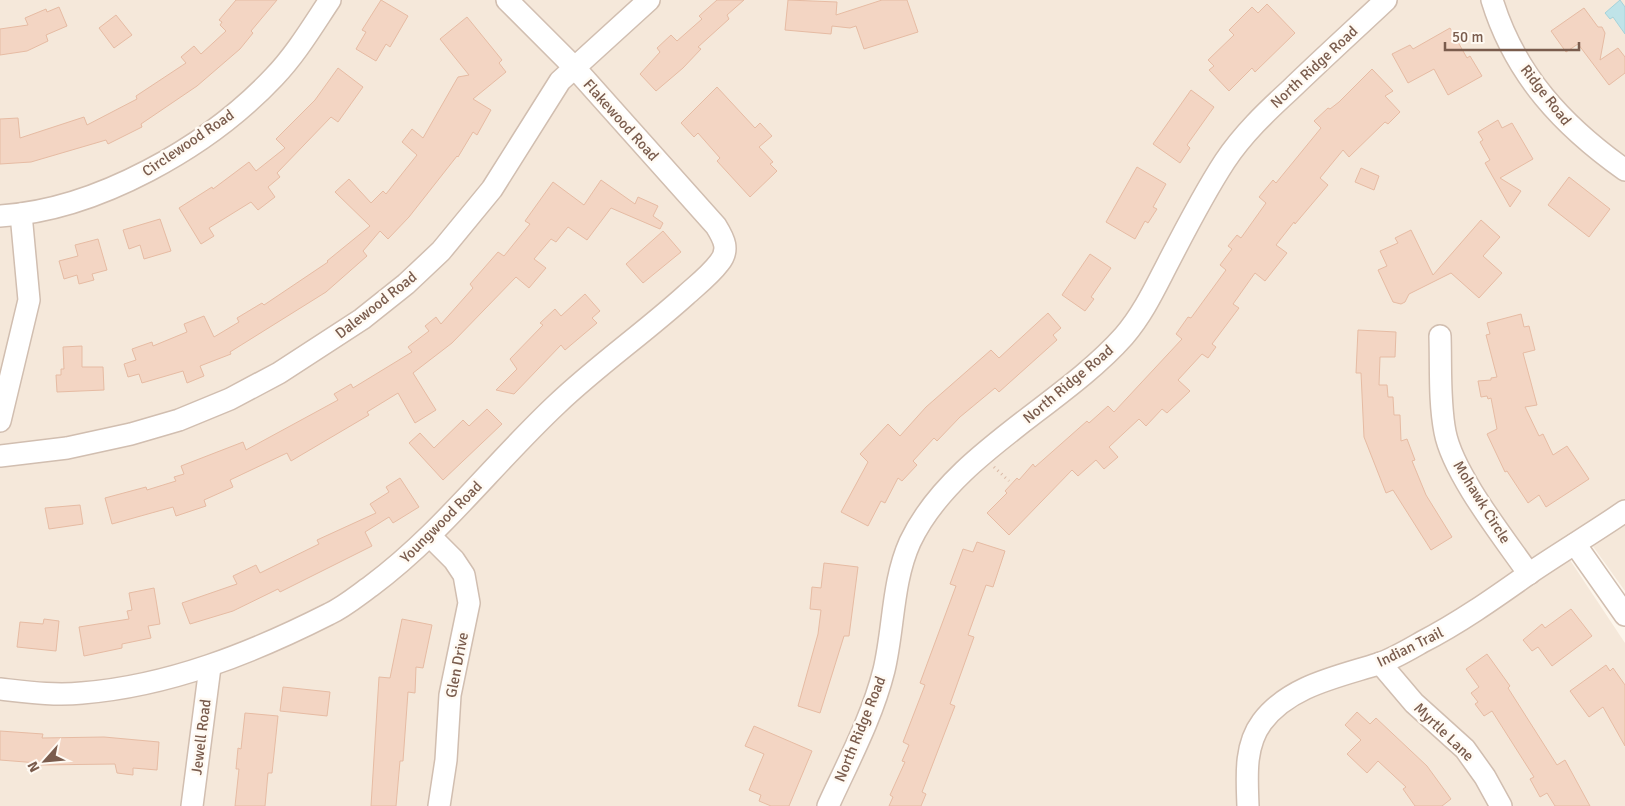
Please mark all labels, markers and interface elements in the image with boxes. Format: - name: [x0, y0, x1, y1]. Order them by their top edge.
- scale bar: [1445, 20, 1579, 52]
- street label: North Ridge Road: [1267, 22, 1361, 112]
- text: 50 m: [1452, 28, 1483, 46]
- street label: Ridge Road: [1517, 61, 1575, 129]
- street label: Flakewood Road: [580, 75, 663, 165]
- street label: Circlewood Road: [139, 106, 237, 180]
- street label: Dalewood Road: [332, 268, 420, 342]
- street label: North Ridge Road: [1019, 341, 1117, 427]
- street label: Mohawk Circle: [1449, 457, 1515, 547]
- street label: Youngwood Road: [396, 477, 486, 567]
- street label: Indian Trail: [1374, 623, 1446, 671]
- street label: Glen Drive: [442, 631, 472, 699]
- street label: North Ridge Road: [831, 673, 889, 784]
- street label: Jewell Road: [187, 698, 215, 776]
- street label: Myrtle Lane: [1410, 699, 1478, 765]
- north arrow: [20, 736, 70, 786]
- text: N: [24, 758, 44, 775]

